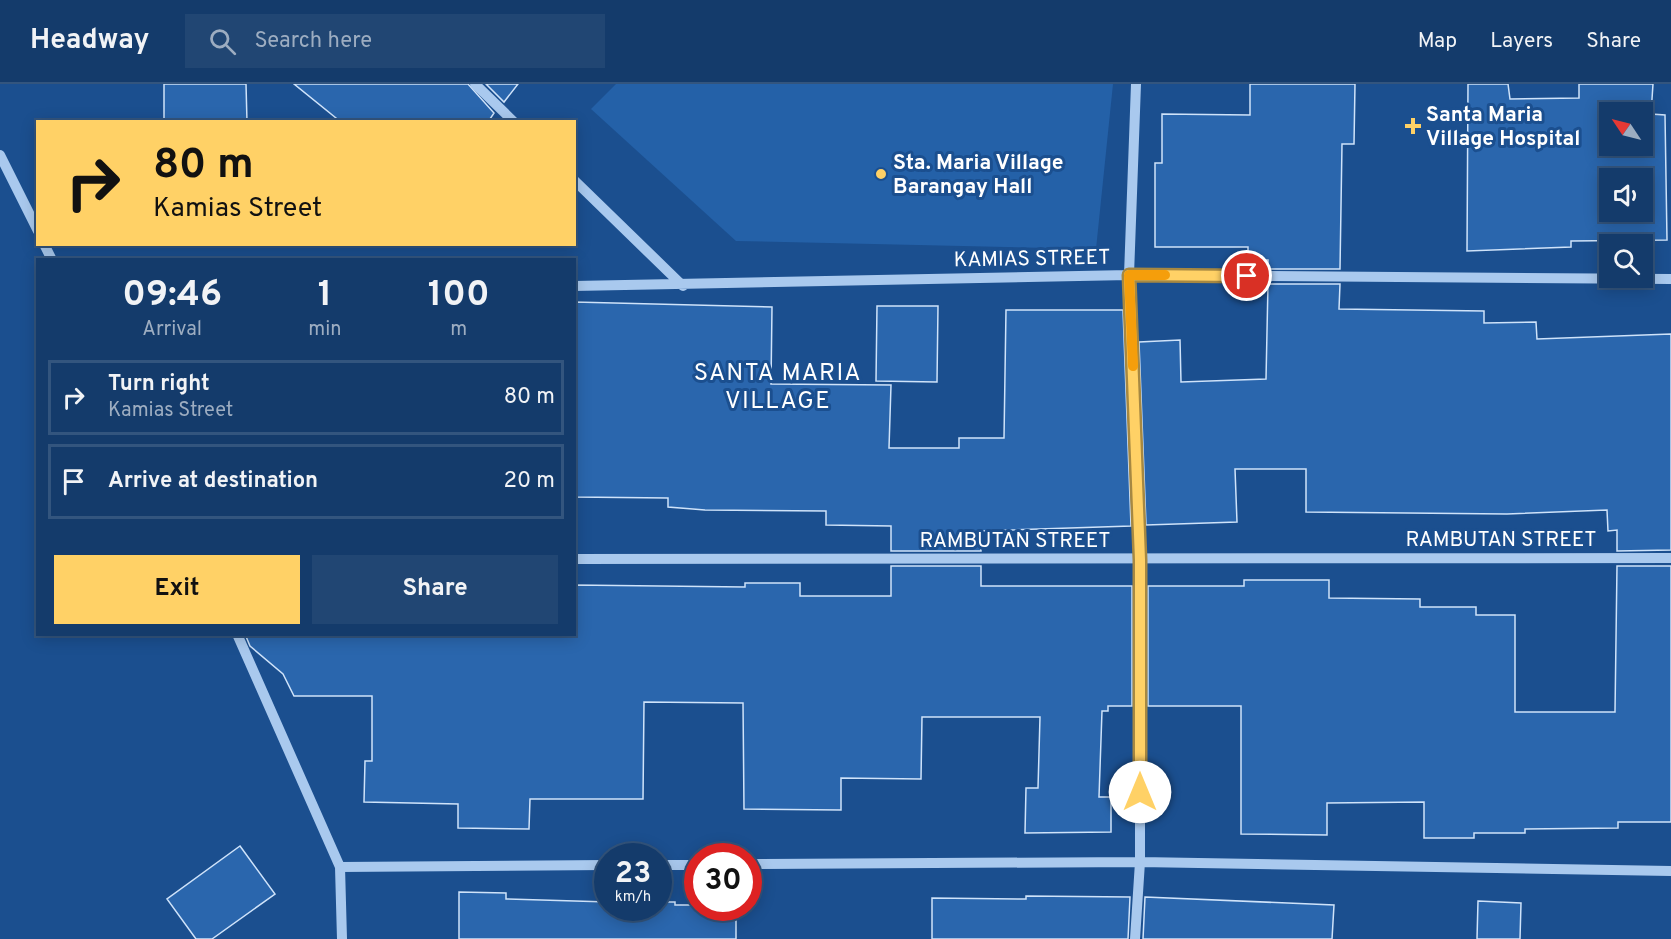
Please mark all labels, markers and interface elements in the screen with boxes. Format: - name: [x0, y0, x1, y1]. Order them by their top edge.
- search box: [185, 14, 605, 68]
- text: Headway: [30, 23, 149, 59]
- icon: search: [206, 25, 239, 58]
- text: Search here: [254, 28, 372, 55]
- text: Map: [1418, 28, 1457, 55]
- text: Layers: [1490, 28, 1553, 55]
- text: Share: [1586, 28, 1641, 55]
- place label: Santa Maria Village Hospital: [1426, 102, 1580, 153]
- north arrow: [1599, 102, 1653, 156]
- map controls: [1599, 102, 1653, 288]
- marker: Santa Maria Village Hospital: [1404, 117, 1422, 135]
- text: 80 m: [153, 140, 254, 193]
- icon: right: [54, 144, 132, 222]
- place label: Sta. Maria Village Barangay Hall: [893, 150, 1063, 201]
- marker: Sta. Maria Village Barangay Hall: [874, 167, 888, 181]
- button: sound: [1599, 168, 1653, 222]
- text: Kamias Street: [153, 192, 322, 226]
- button: search: [1599, 234, 1653, 288]
- street label: KAMIAS STREET: [953, 245, 1111, 274]
- pin: [1221, 250, 1272, 301]
- icon: arrive: [1230, 259, 1263, 292]
- text: 09:46: [122, 273, 222, 319]
- text: 1: [318, 273, 332, 319]
- text: 100: [428, 273, 490, 319]
- text: Arrival: [142, 317, 202, 343]
- text: min: [308, 317, 342, 343]
- text: m: [450, 317, 467, 343]
- district label: SANTA MARIA VILLAGE: [694, 359, 862, 417]
- text: Turn right: [108, 371, 210, 398]
- icon: right: [57, 381, 90, 414]
- text: 80 m: [504, 384, 555, 411]
- text: Kamias Street: [108, 398, 233, 424]
- icon: arrive: [57, 465, 90, 498]
- text: Arrive at destination: [108, 468, 318, 495]
- text: 20 m: [504, 468, 555, 495]
- street label: RAMBUTAN STREET: [1405, 527, 1597, 554]
- street label: RAMBUTAN STREET: [919, 528, 1111, 555]
- button: Exit: [54, 555, 300, 624]
- button: Share: [312, 555, 558, 624]
- position arrow: [1108, 760, 1172, 824]
- speed limit sign: 30: [684, 843, 762, 921]
- text: 23: [615, 856, 651, 893]
- text: km/h: [615, 888, 651, 907]

